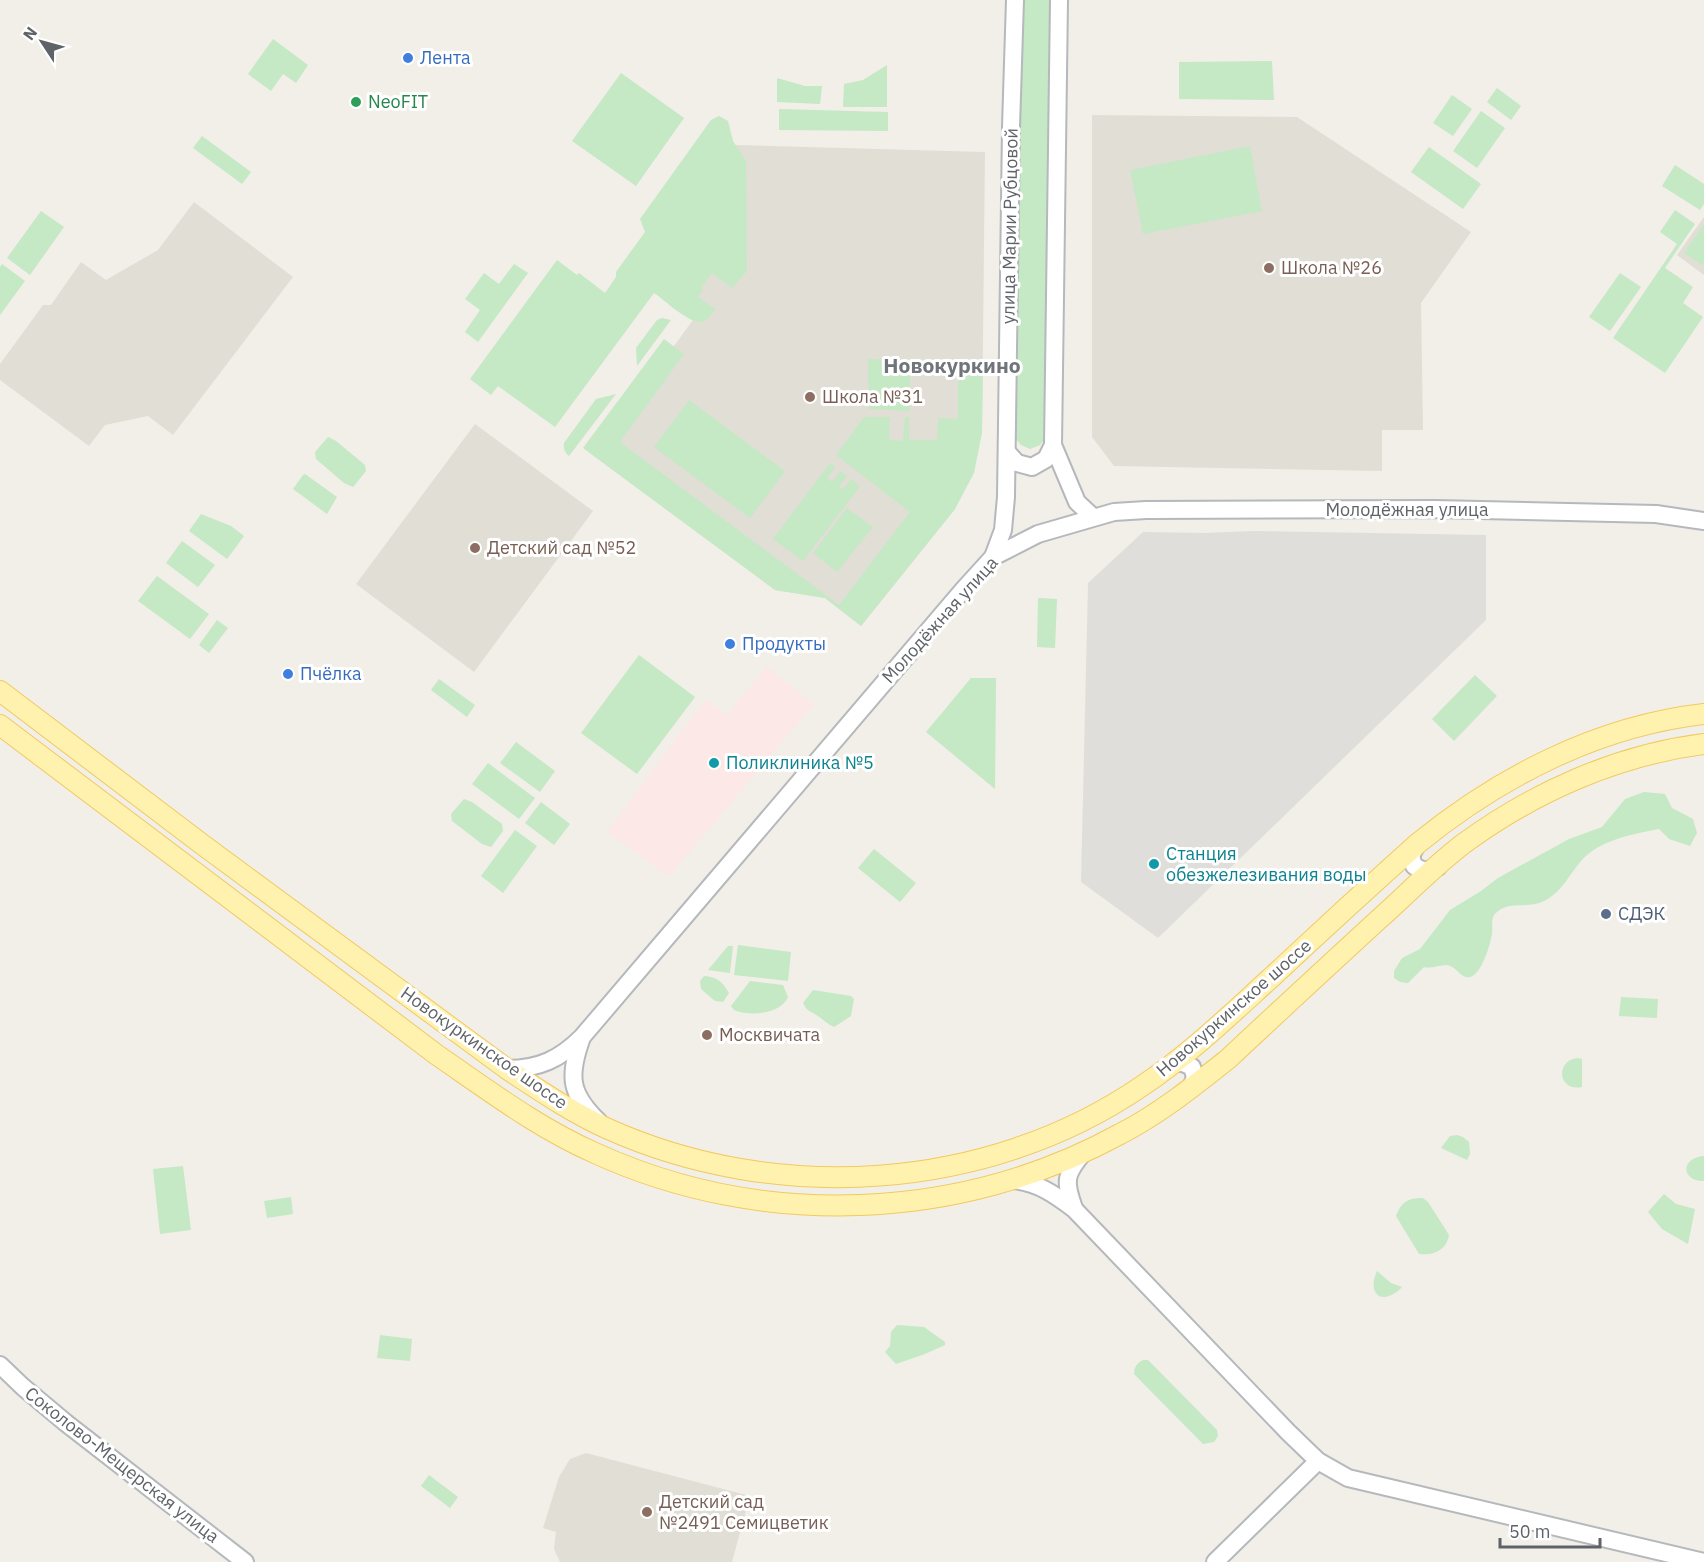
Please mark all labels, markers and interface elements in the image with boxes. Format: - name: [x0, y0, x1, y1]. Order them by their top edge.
- north arrow: [12, 12, 72, 72]
- text: N: [18, 23, 41, 44]
- place label: Лента: [420, 46, 471, 69]
- marker: Лента: [401, 51, 415, 65]
- place label: NeoFIT: [368, 90, 428, 113]
- marker: NeoFIT: [349, 95, 363, 109]
- street label: улица Марии Рубцовой: [996, 128, 1023, 324]
- place label: Школа №26: [1281, 256, 1382, 279]
- marker: Школа №26: [1262, 261, 1276, 275]
- district label: Новокуркино: [883, 351, 1021, 379]
- place label: Школа №31: [822, 385, 923, 408]
- marker: Школа №31: [803, 390, 817, 404]
- street label: Молодёжная улица: [1326, 498, 1489, 521]
- place label: Детский сад №52: [487, 536, 636, 559]
- marker: Детский сад №52: [468, 541, 482, 555]
- street label: Молодёжная улица: [877, 551, 1003, 688]
- place label: Продукты: [742, 632, 826, 655]
- marker: Продукты: [723, 637, 737, 651]
- place label: Пчёлка: [300, 662, 362, 685]
- marker: Пчёлка: [281, 667, 295, 681]
- place label: Поликлиника №5: [726, 751, 874, 774]
- marker: Поликлиника №5: [707, 756, 721, 770]
- place label: Станция обезжелезивания воды: [1166, 842, 1367, 886]
- marker: Станция обезжелезивания воды: [1147, 857, 1161, 871]
- place label: СДЭК: [1618, 902, 1666, 925]
- marker: СДЭК: [1599, 907, 1613, 921]
- street label: Новокуркинское шоссе: [1151, 934, 1316, 1081]
- street label: Новокуркинское шоссе: [396, 981, 572, 1114]
- place label: Москвичата: [719, 1023, 820, 1046]
- marker: Москвичата: [700, 1028, 714, 1042]
- street label: Соколово-Мещерская улица: [21, 1382, 224, 1548]
- place label: Детский сад №2491 Семицветик: [659, 1490, 829, 1534]
- marker: Детский сад №2491 Семицветик: [640, 1505, 654, 1519]
- scale bar: [1500, 1511, 1600, 1549]
- text: 50 m: [1509, 1520, 1551, 1543]

